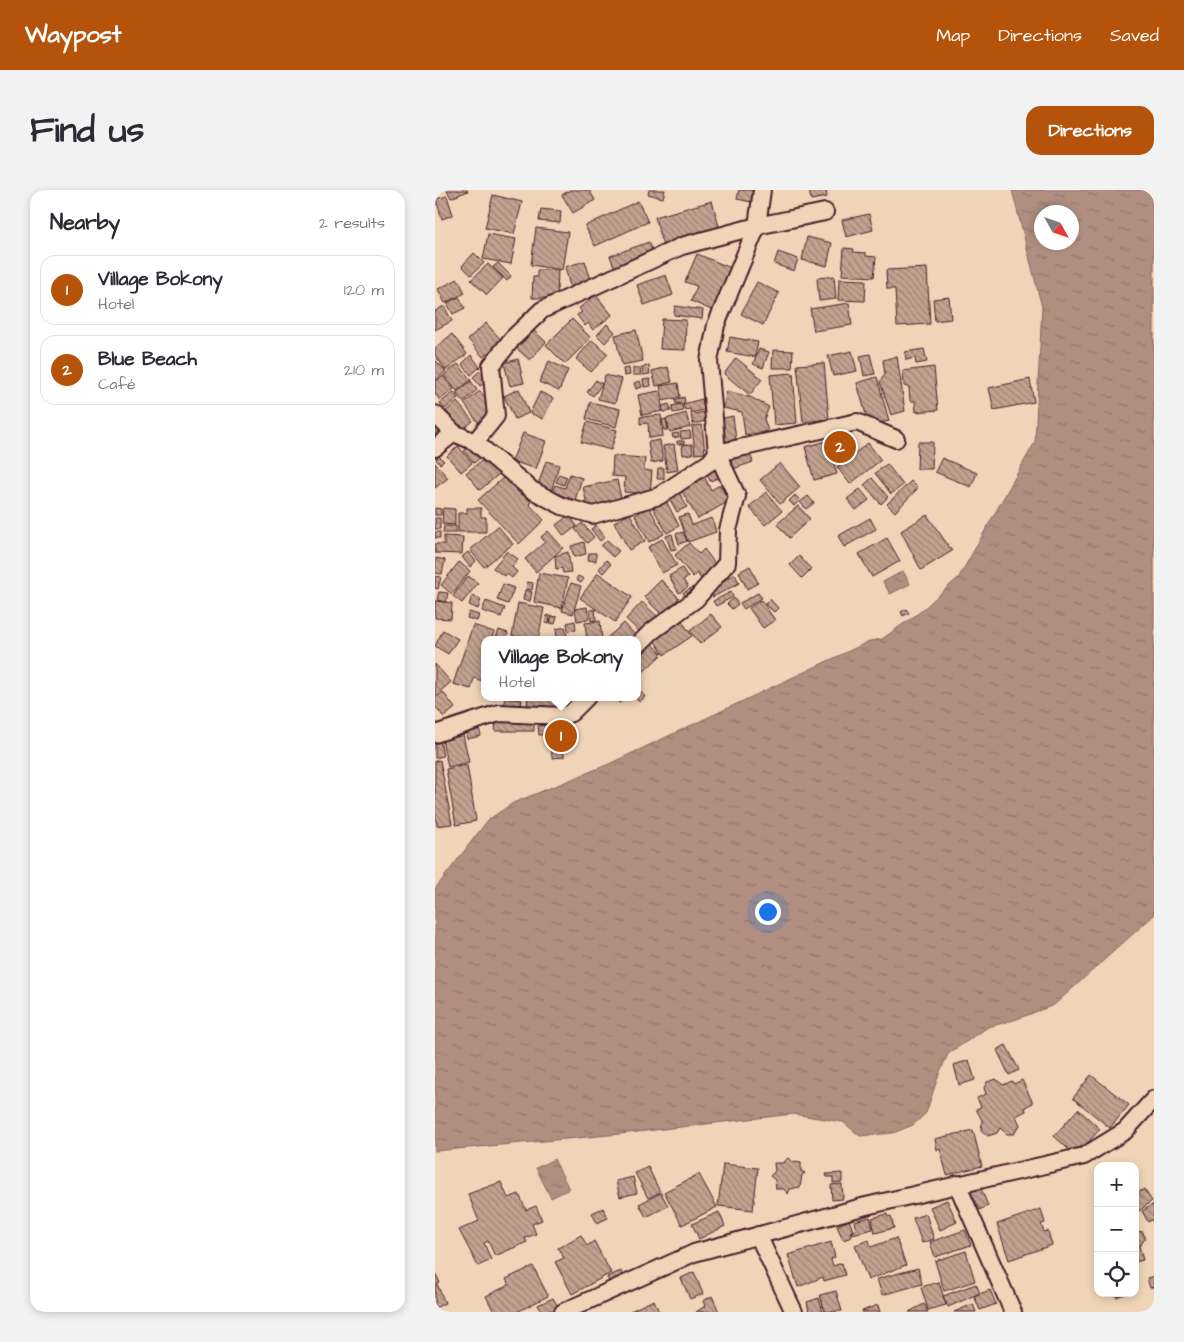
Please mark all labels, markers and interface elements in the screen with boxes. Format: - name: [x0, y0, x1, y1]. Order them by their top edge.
- text: Waypost: [25, 18, 122, 52]
- text: Map: [936, 23, 970, 48]
- text: Directions: [998, 23, 1082, 48]
- text: Saved: [1110, 23, 1159, 48]
- text: Find us: [30, 106, 144, 155]
- button: Directions: [1026, 106, 1154, 155]
- north arrow: [1034, 205, 1079, 250]
- text: Nearby: [50, 208, 120, 237]
- text: 2 results: [319, 212, 385, 234]
- text: Village Bokony: [98, 266, 223, 293]
- text: 1: [66, 279, 68, 301]
- text: 120 m: [344, 279, 384, 301]
- text: Hotel: [98, 293, 134, 315]
- text: Blue Beach: [98, 346, 197, 373]
- text: 2: [62, 359, 72, 381]
- text: 210 m: [344, 359, 384, 381]
- text: Café: [98, 373, 136, 395]
- pin: 2: [824, 428, 856, 466]
- popup: [481, 636, 641, 701]
- text: Village Bokony: [499, 644, 623, 671]
- text: Hotel: [499, 671, 535, 693]
- pin: 1: [545, 717, 577, 755]
- your location: [755, 899, 781, 925]
- map controls: [1094, 1162, 1139, 1297]
- button: +: [1094, 1162, 1139, 1207]
- button: −: [1094, 1207, 1139, 1252]
- button: locate: [1094, 1252, 1139, 1297]

